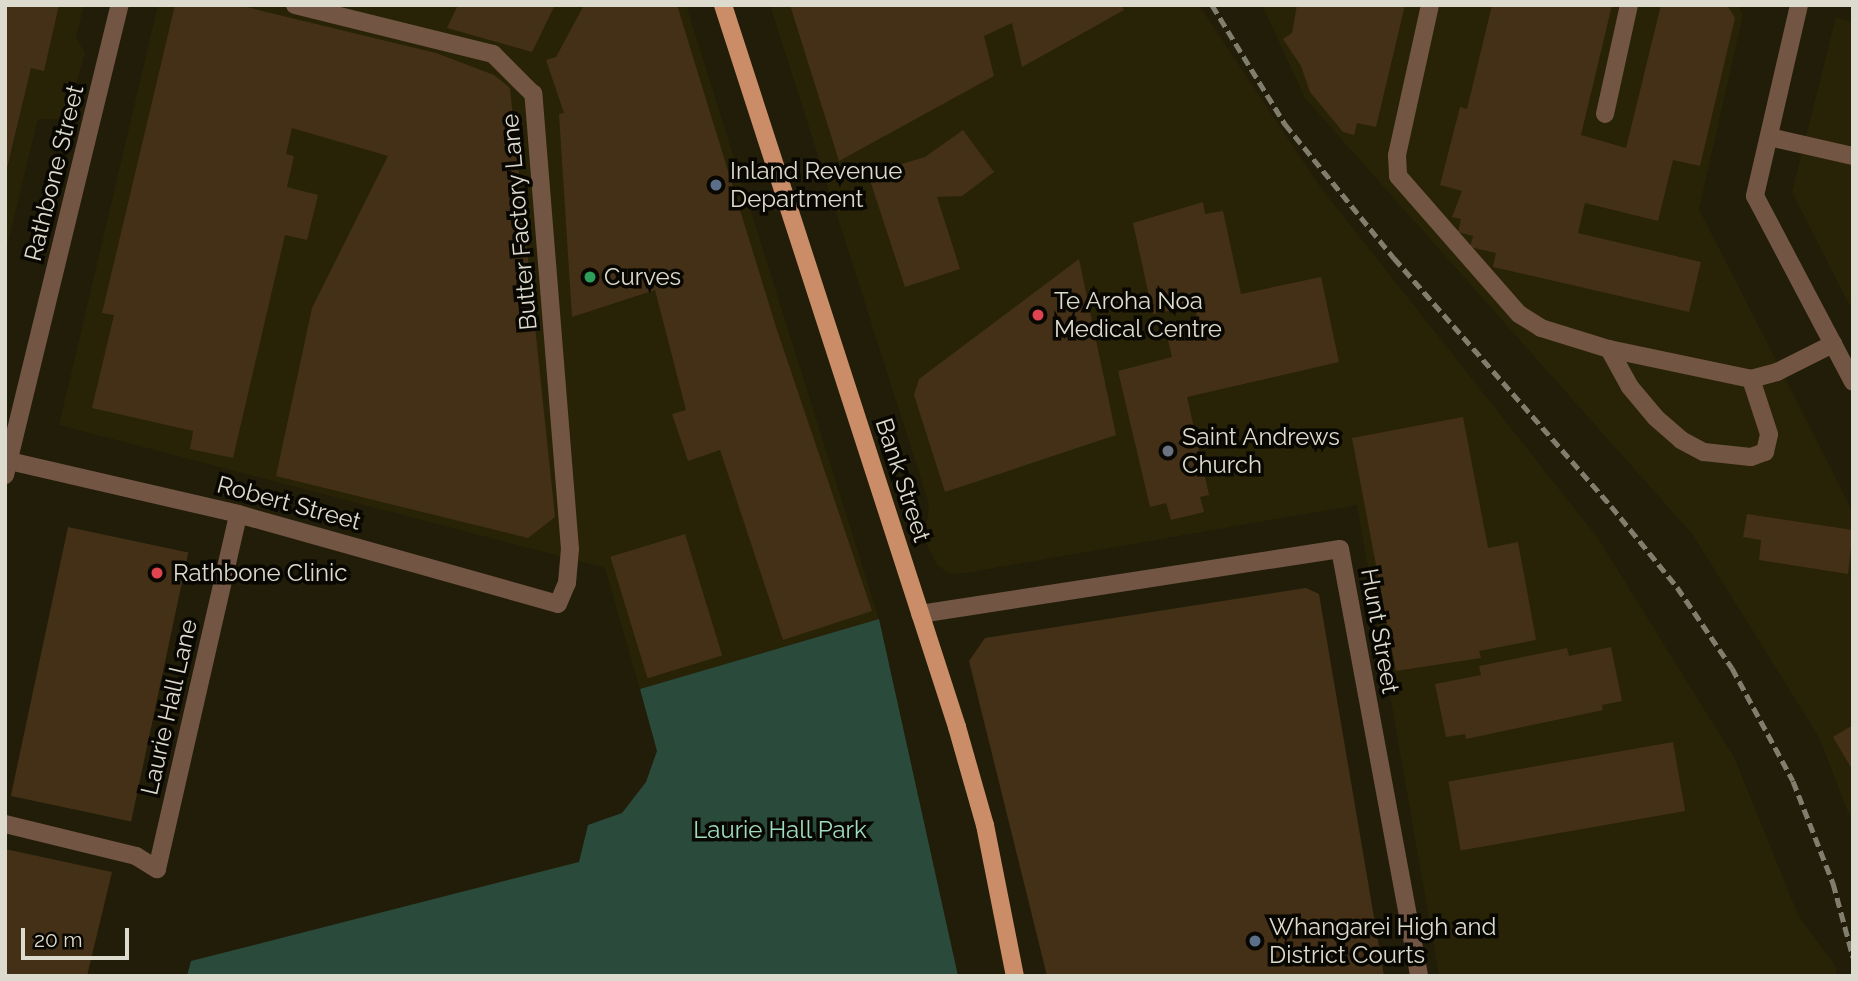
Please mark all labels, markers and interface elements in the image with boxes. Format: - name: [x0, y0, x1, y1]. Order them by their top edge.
- street label: Rathbone Street: [18, 82, 90, 264]
- street label: Butter Factory Lane: [495, 112, 543, 332]
- place label: Inland Revenue Department: [730, 157, 902, 213]
- marker: Inland Revenue Department: [708, 177, 724, 193]
- place label: Curves: [604, 263, 681, 291]
- marker: Curves: [582, 269, 598, 285]
- place label: Te Aroha Noa Medical Centre: [1054, 287, 1223, 343]
- marker: Te Aroha Noa Medical Centre: [1028, 305, 1048, 325]
- street label: Bank Street: [869, 414, 937, 546]
- place label: Saint Andrews Church: [1182, 423, 1341, 479]
- marker: Saint Andrews Church: [1160, 443, 1176, 459]
- street label: Robert Street: [214, 470, 364, 536]
- place label: Rathbone Clinic: [173, 559, 347, 587]
- marker: Rathbone Clinic: [147, 563, 167, 583]
- street label: Hunt Street: [1355, 566, 1405, 696]
- street label: Laurie Hall Lane: [135, 616, 203, 798]
- park label: Laurie Hall Park: [693, 816, 867, 844]
- place label: Whangarei High and District Courts: [1269, 913, 1496, 969]
- scale bar: [24, 914, 133, 958]
- text: 20 m: [34, 927, 82, 952]
- marker: Whangarei High and District Courts: [1247, 933, 1263, 949]

